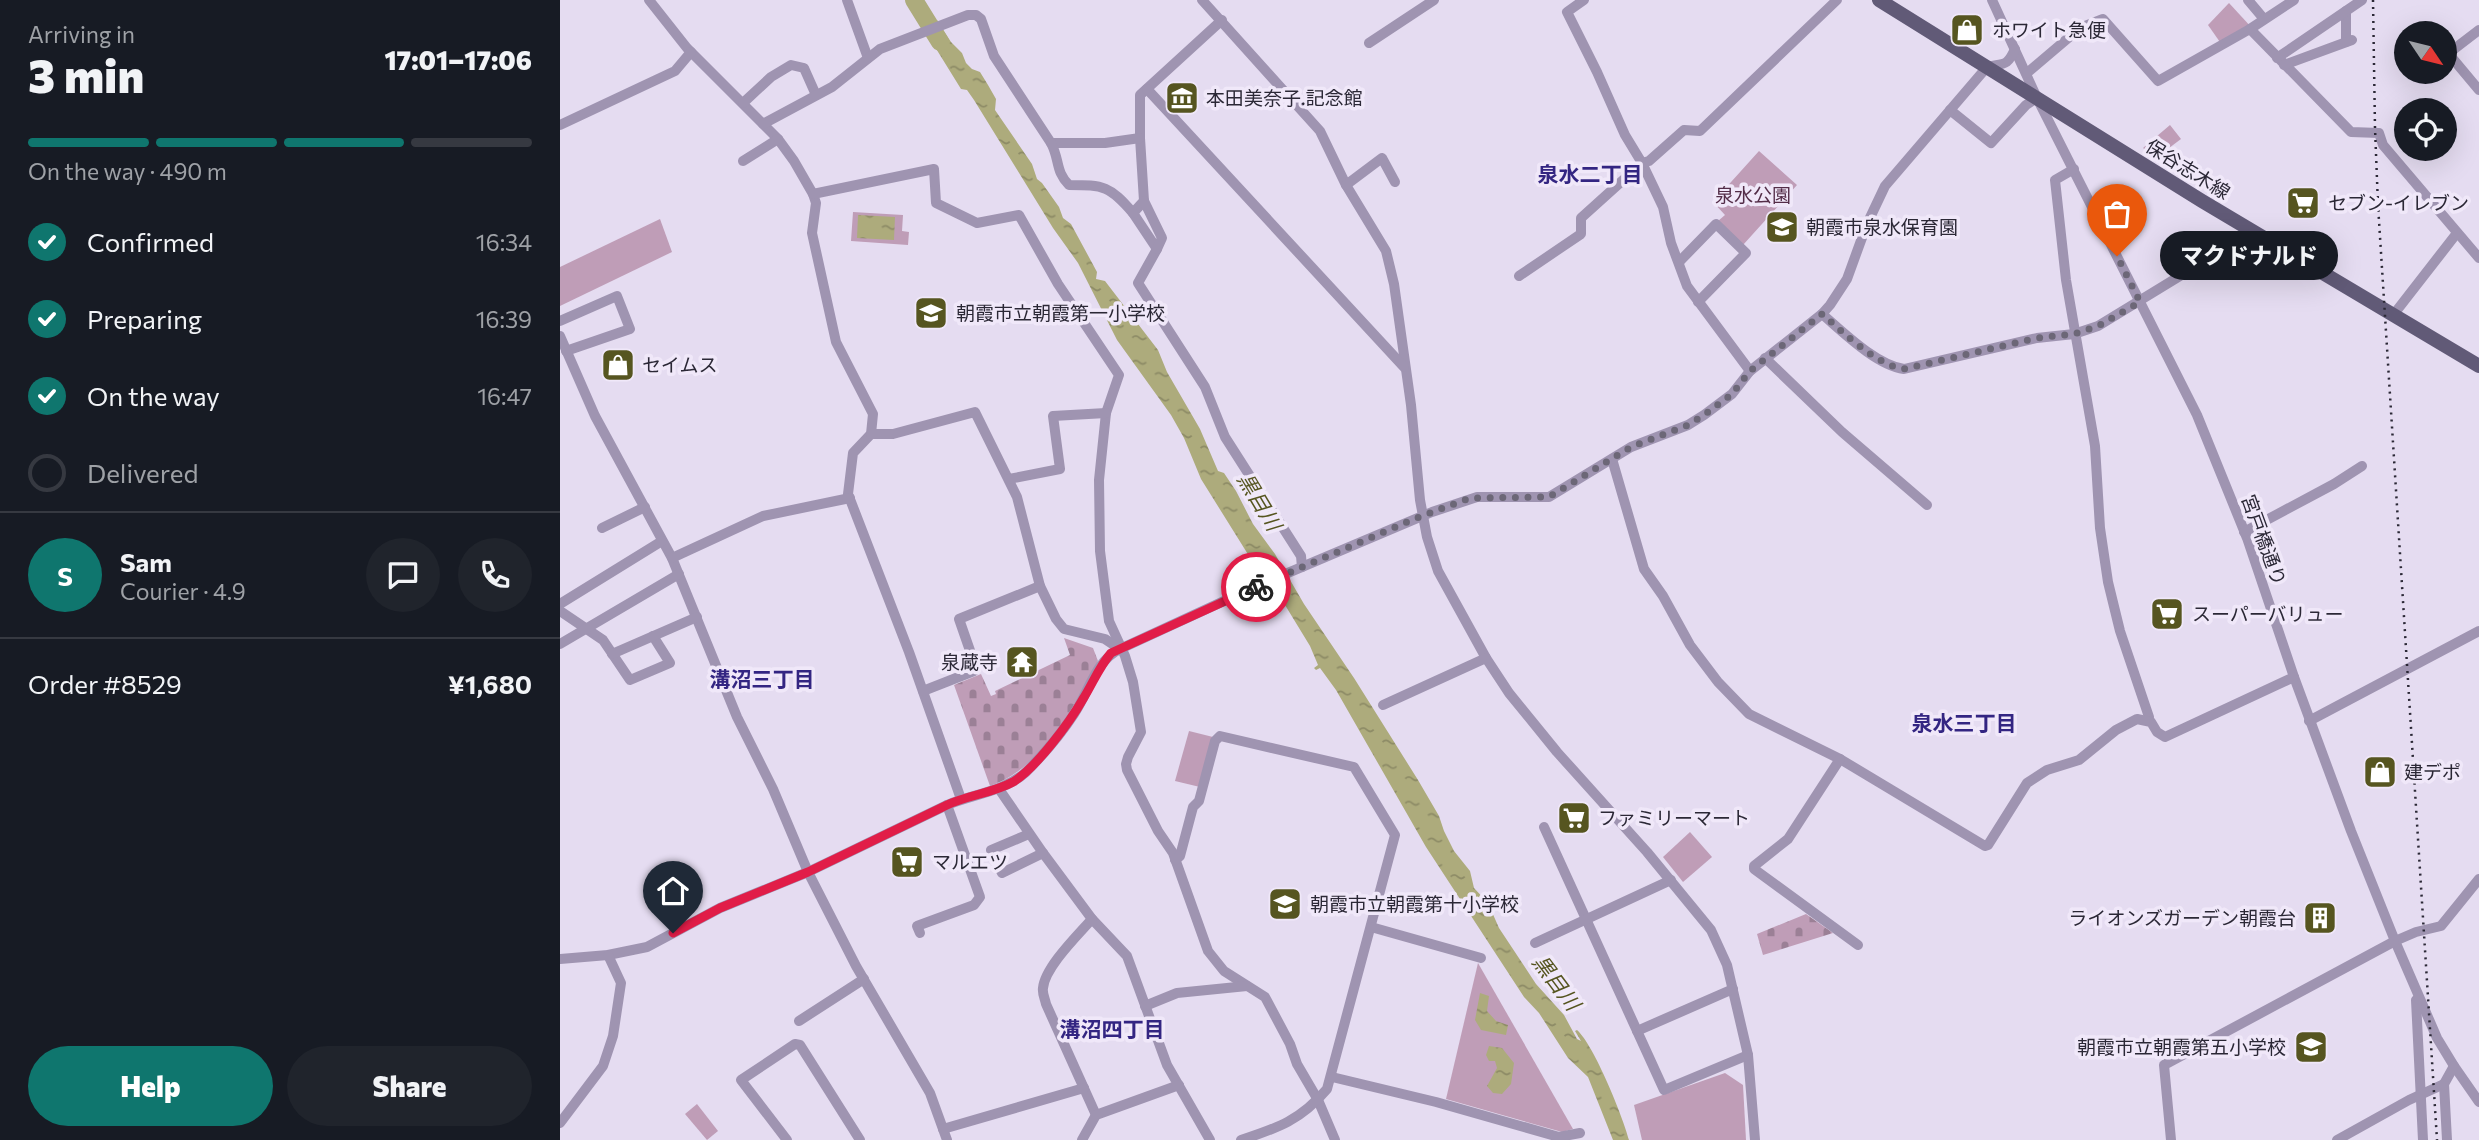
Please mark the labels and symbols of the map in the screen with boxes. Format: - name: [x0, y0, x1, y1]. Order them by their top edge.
- shop icon: ホワイト急便: [1948, 11, 1986, 49]
- place label: ホワイト急便: [1992, 18, 2106, 41]
- north arrow: [2394, 21, 2457, 84]
- museum icon: 本田美奈子.記念館: [1163, 79, 1201, 117]
- place label: 本田美奈子.記念館: [1206, 86, 1363, 109]
- street label: 保谷志木線: [2142, 134, 2235, 204]
- district label: 泉水二丁目: [1538, 161, 1643, 186]
- park label: 泉水公園: [1715, 183, 1791, 206]
- pin: [2087, 184, 2147, 256]
- supermarket icon: セブン-イレブン: [2284, 184, 2322, 222]
- place label: セブン-イレブン: [2328, 191, 2469, 214]
- school or university icon: 朝霞市泉水保育園: [1763, 208, 1801, 246]
- place label: 朝霞市泉水保育園: [1806, 215, 1958, 238]
- callout: マクドナルド: [2159, 232, 2338, 280]
- school or university icon: 朝霞市立朝霞第一小学校: [912, 294, 950, 332]
- place label: 朝霞市立朝霞第一小学校: [956, 301, 1165, 324]
- shop icon: セイムス: [599, 346, 637, 384]
- place label: セイムス: [642, 353, 718, 376]
- water label: 黒目川: [1233, 468, 1288, 536]
- street label: 宮戸橋通り: [2237, 491, 2292, 588]
- courier: [1221, 552, 1291, 622]
- supermarket icon: スーパーバリュー: [2148, 595, 2186, 633]
- place label: スーパーバリュー: [2192, 602, 2344, 625]
- temple icon: 泉蔵寺: [1003, 643, 1041, 681]
- place label: 泉蔵寺: [941, 650, 998, 673]
- district label: 溝沼三丁目: [710, 666, 815, 691]
- district label: 泉水三丁目: [1912, 710, 2017, 735]
- shop icon: 建デポ: [2361, 753, 2399, 791]
- place label: 建デポ: [2404, 760, 2461, 783]
- supermarket icon: ファミリーマート: [1555, 799, 1593, 837]
- place label: ファミリーマート: [1598, 806, 1750, 829]
- supermarket icon: マルエツ: [888, 843, 926, 881]
- place label: マルエツ: [932, 850, 1008, 873]
- pin: [643, 861, 703, 933]
- school or university icon: 朝霞市立朝霞第十小学校: [1266, 885, 1304, 923]
- place label: 朝霞市立朝霞第十小学校: [1310, 892, 1519, 915]
- building icon: ライオンズガーデン朝霞台: [2301, 899, 2339, 937]
- place label: ライオンズガーデン朝霞台: [2068, 906, 2296, 929]
- water label: 黒目川: [1528, 949, 1587, 1016]
- district label: 溝沼四丁目: [1060, 1016, 1165, 1041]
- school or university icon: 朝霞市立朝霞第五小学校: [2292, 1028, 2330, 1066]
- place label: 朝霞市立朝霞第五小学校: [2077, 1035, 2286, 1058]

